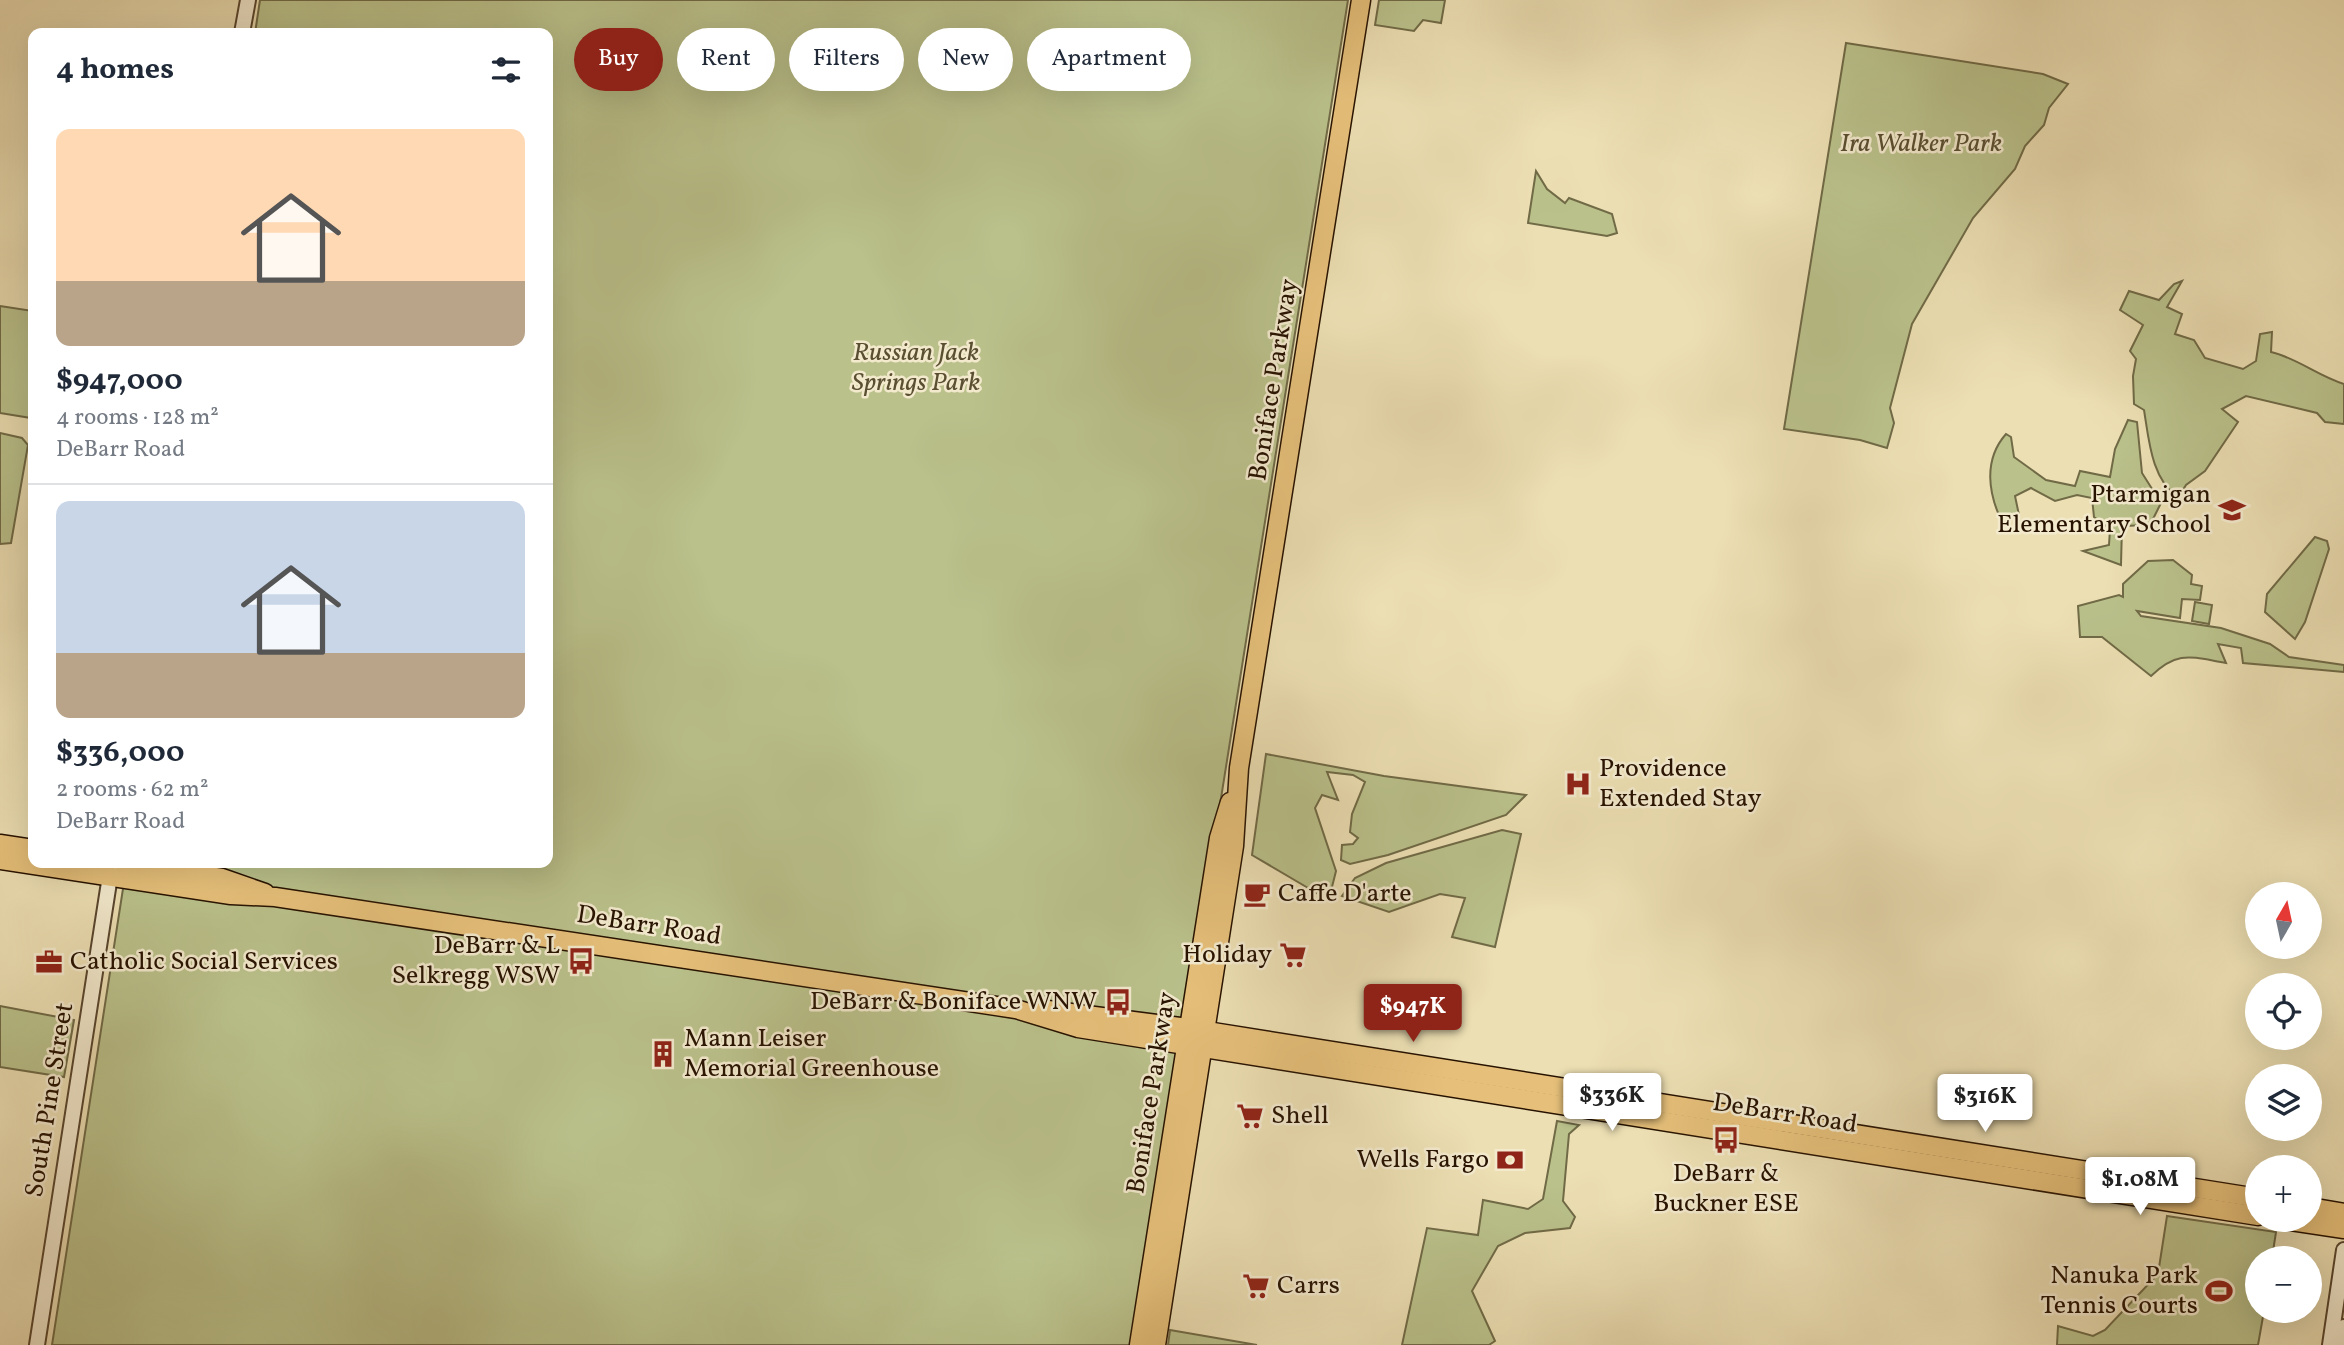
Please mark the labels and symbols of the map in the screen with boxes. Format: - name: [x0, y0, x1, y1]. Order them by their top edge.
- park label: Ira Walker Park: [1840, 126, 2002, 162]
- street label: Boniface Parkway: [1240, 277, 1308, 483]
- park label: Russian Jack Springs Park: [852, 335, 980, 401]
- place label: Ptarmigan Elementary School: [1997, 477, 2211, 543]
- school or university icon: Ptarmigan Elementary School: [2217, 495, 2247, 525]
- place label: Providence Extended Stay: [1599, 751, 1761, 817]
- hospital icon: Providence Extended Stay: [1563, 769, 1593, 799]
- place label: Caffe D'arte: [1278, 876, 1412, 912]
- cafe icon: Caffe D'arte: [1242, 879, 1272, 909]
- north arrow: [2245, 882, 2322, 959]
- street label: DeBarr Road: [574, 897, 724, 955]
- place label: DeBarr & L Selkregg WSW: [392, 928, 560, 994]
- place label: Holiday: [1182, 937, 1272, 973]
- supermarket icon: Holiday: [1278, 940, 1308, 970]
- place label: Catholic Social Services: [70, 944, 338, 980]
- bus stop icon: DeBarr & L Selkregg WSW: [566, 946, 596, 976]
- office icon: Catholic Social Services: [34, 947, 64, 977]
- place label: DeBarr & Boniface WNW: [810, 984, 1097, 1020]
- pin: $947K: [1364, 984, 1462, 1044]
- bus stop icon: DeBarr & Boniface WNW: [1103, 987, 1133, 1017]
- street label: Boniface Parkway: [1118, 990, 1186, 1196]
- street label: South Pine Street: [17, 1000, 83, 1200]
- place label: Mann Leiser Memorial Greenhouse: [684, 1021, 939, 1087]
- building icon: Mann Leiser Memorial Greenhouse: [648, 1039, 678, 1069]
- pin: $336K: [1563, 1074, 1661, 1133]
- pin: $316K: [1936, 1074, 2034, 1134]
- street label: DeBarr Road: [1710, 1085, 1860, 1143]
- place label: Shell: [1271, 1098, 1329, 1134]
- supermarket icon: Shell: [1235, 1101, 1265, 1131]
- bus stop icon: DeBarr & Buckner ESE: [1711, 1125, 1741, 1155]
- place label: Wells Fargo: [1357, 1142, 1489, 1178]
- bank icon: Wells Fargo: [1495, 1145, 1525, 1175]
- place label: DeBarr & Buckner ESE: [1653, 1156, 1799, 1222]
- pin: $1.08M: [2083, 1158, 2197, 1217]
- place label: Nanuka Park Tennis Courts: [2040, 1258, 2198, 1324]
- place label: Carrs: [1277, 1268, 1340, 1304]
- supermarket icon: Carrs: [1241, 1271, 1271, 1301]
- sports icon: Nanuka Park Tennis Courts: [2204, 1276, 2234, 1306]

